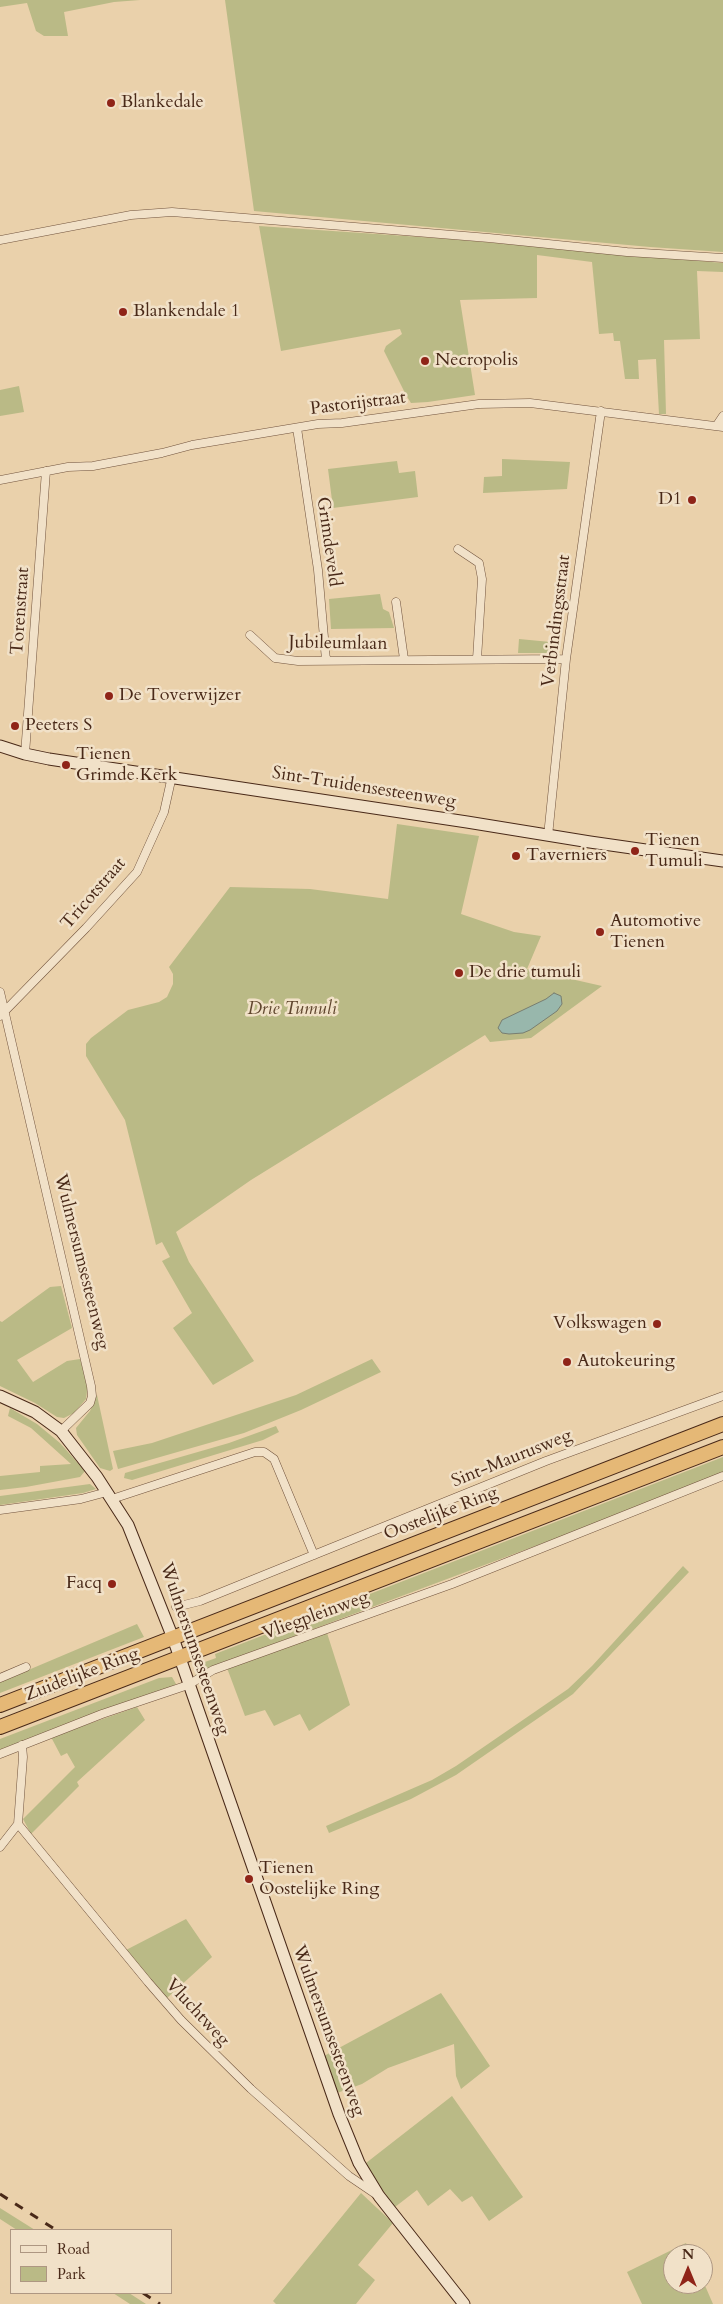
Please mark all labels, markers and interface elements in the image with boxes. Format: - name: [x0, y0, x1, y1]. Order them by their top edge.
- place label: Blankedale: [121, 92, 204, 114]
- marker: Blankedale: [105, 97, 117, 109]
- place label: Blankendale 1: [133, 301, 240, 323]
- marker: Blankendale 1: [117, 306, 129, 318]
- place label: Necropolis: [435, 350, 518, 372]
- marker: Necropolis: [419, 355, 431, 367]
- street label: Pastorijstraat: [309, 387, 407, 421]
- place label: D1: [658, 489, 682, 511]
- marker: D1: [686, 494, 698, 506]
- street label: Grimdeveld: [311, 496, 345, 588]
- street label: Verbindingsstraat: [538, 553, 576, 689]
- street label: Torenstraat: [7, 567, 35, 655]
- street label: Jubileumlaan: [288, 632, 388, 656]
- place label: De Toverwijzer: [119, 685, 241, 707]
- marker: De Toverwijzer: [103, 690, 115, 702]
- place label: Peeters S: [25, 715, 92, 737]
- marker: Peeters S: [9, 720, 21, 732]
- place label: Tienen Grimde Kerk: [76, 744, 177, 786]
- marker: Tienen Grimde Kerk: [60, 759, 72, 771]
- street label: Sint-Truidensesteenweg: [271, 763, 457, 813]
- place label: Tienen Tumuli: [645, 830, 703, 872]
- place label: Taverniers: [526, 845, 607, 867]
- marker: Tienen Tumuli: [629, 845, 641, 857]
- marker: Taverniers: [510, 850, 522, 862]
- street label: Tricotstraat: [57, 854, 131, 934]
- place label: Automotive Tienen: [610, 911, 701, 954]
- marker: Automotive Tienen: [594, 926, 606, 938]
- place label: De drie tumuli: [469, 962, 581, 984]
- marker: De drie tumuli: [453, 967, 465, 979]
- park label: Drie Tumuli: [247, 999, 337, 1021]
- street label: Wulmersumsesteenweg: [49, 1172, 113, 1352]
- place label: Volkswagen: [553, 1313, 647, 1335]
- marker: Volkswagen: [651, 1318, 663, 1330]
- place label: Autokeuring: [577, 1351, 675, 1373]
- marker: Autokeuring: [561, 1356, 573, 1368]
- street label: Sint-Maurusweg: [449, 1425, 575, 1493]
- street label: Oostelijke Ring: [381, 1482, 501, 1546]
- street label: Wulmersumsesteenweg: [154, 1560, 234, 1738]
- place label: Facq: [66, 1573, 102, 1595]
- marker: Facq: [106, 1578, 118, 1590]
- street label: Vliegpleinweg: [260, 1587, 372, 1645]
- street label: Zuidelijke Ring: [22, 1643, 142, 1707]
- place label: Tienen Oostelijke Ring: [259, 1858, 379, 1900]
- marker: Tienen Oostelijke Ring: [243, 1873, 255, 1885]
- street label: Wulmersumsesteenweg: [287, 1942, 369, 2120]
- street label: Vluchtweg: [160, 1975, 234, 2051]
- legend: [10, 2229, 172, 2294]
- text: Road: [57, 2239, 90, 2259]
- north arrow: [663, 2244, 713, 2294]
- text: N: [682, 2245, 694, 2264]
- text: Park: [57, 2264, 86, 2284]

